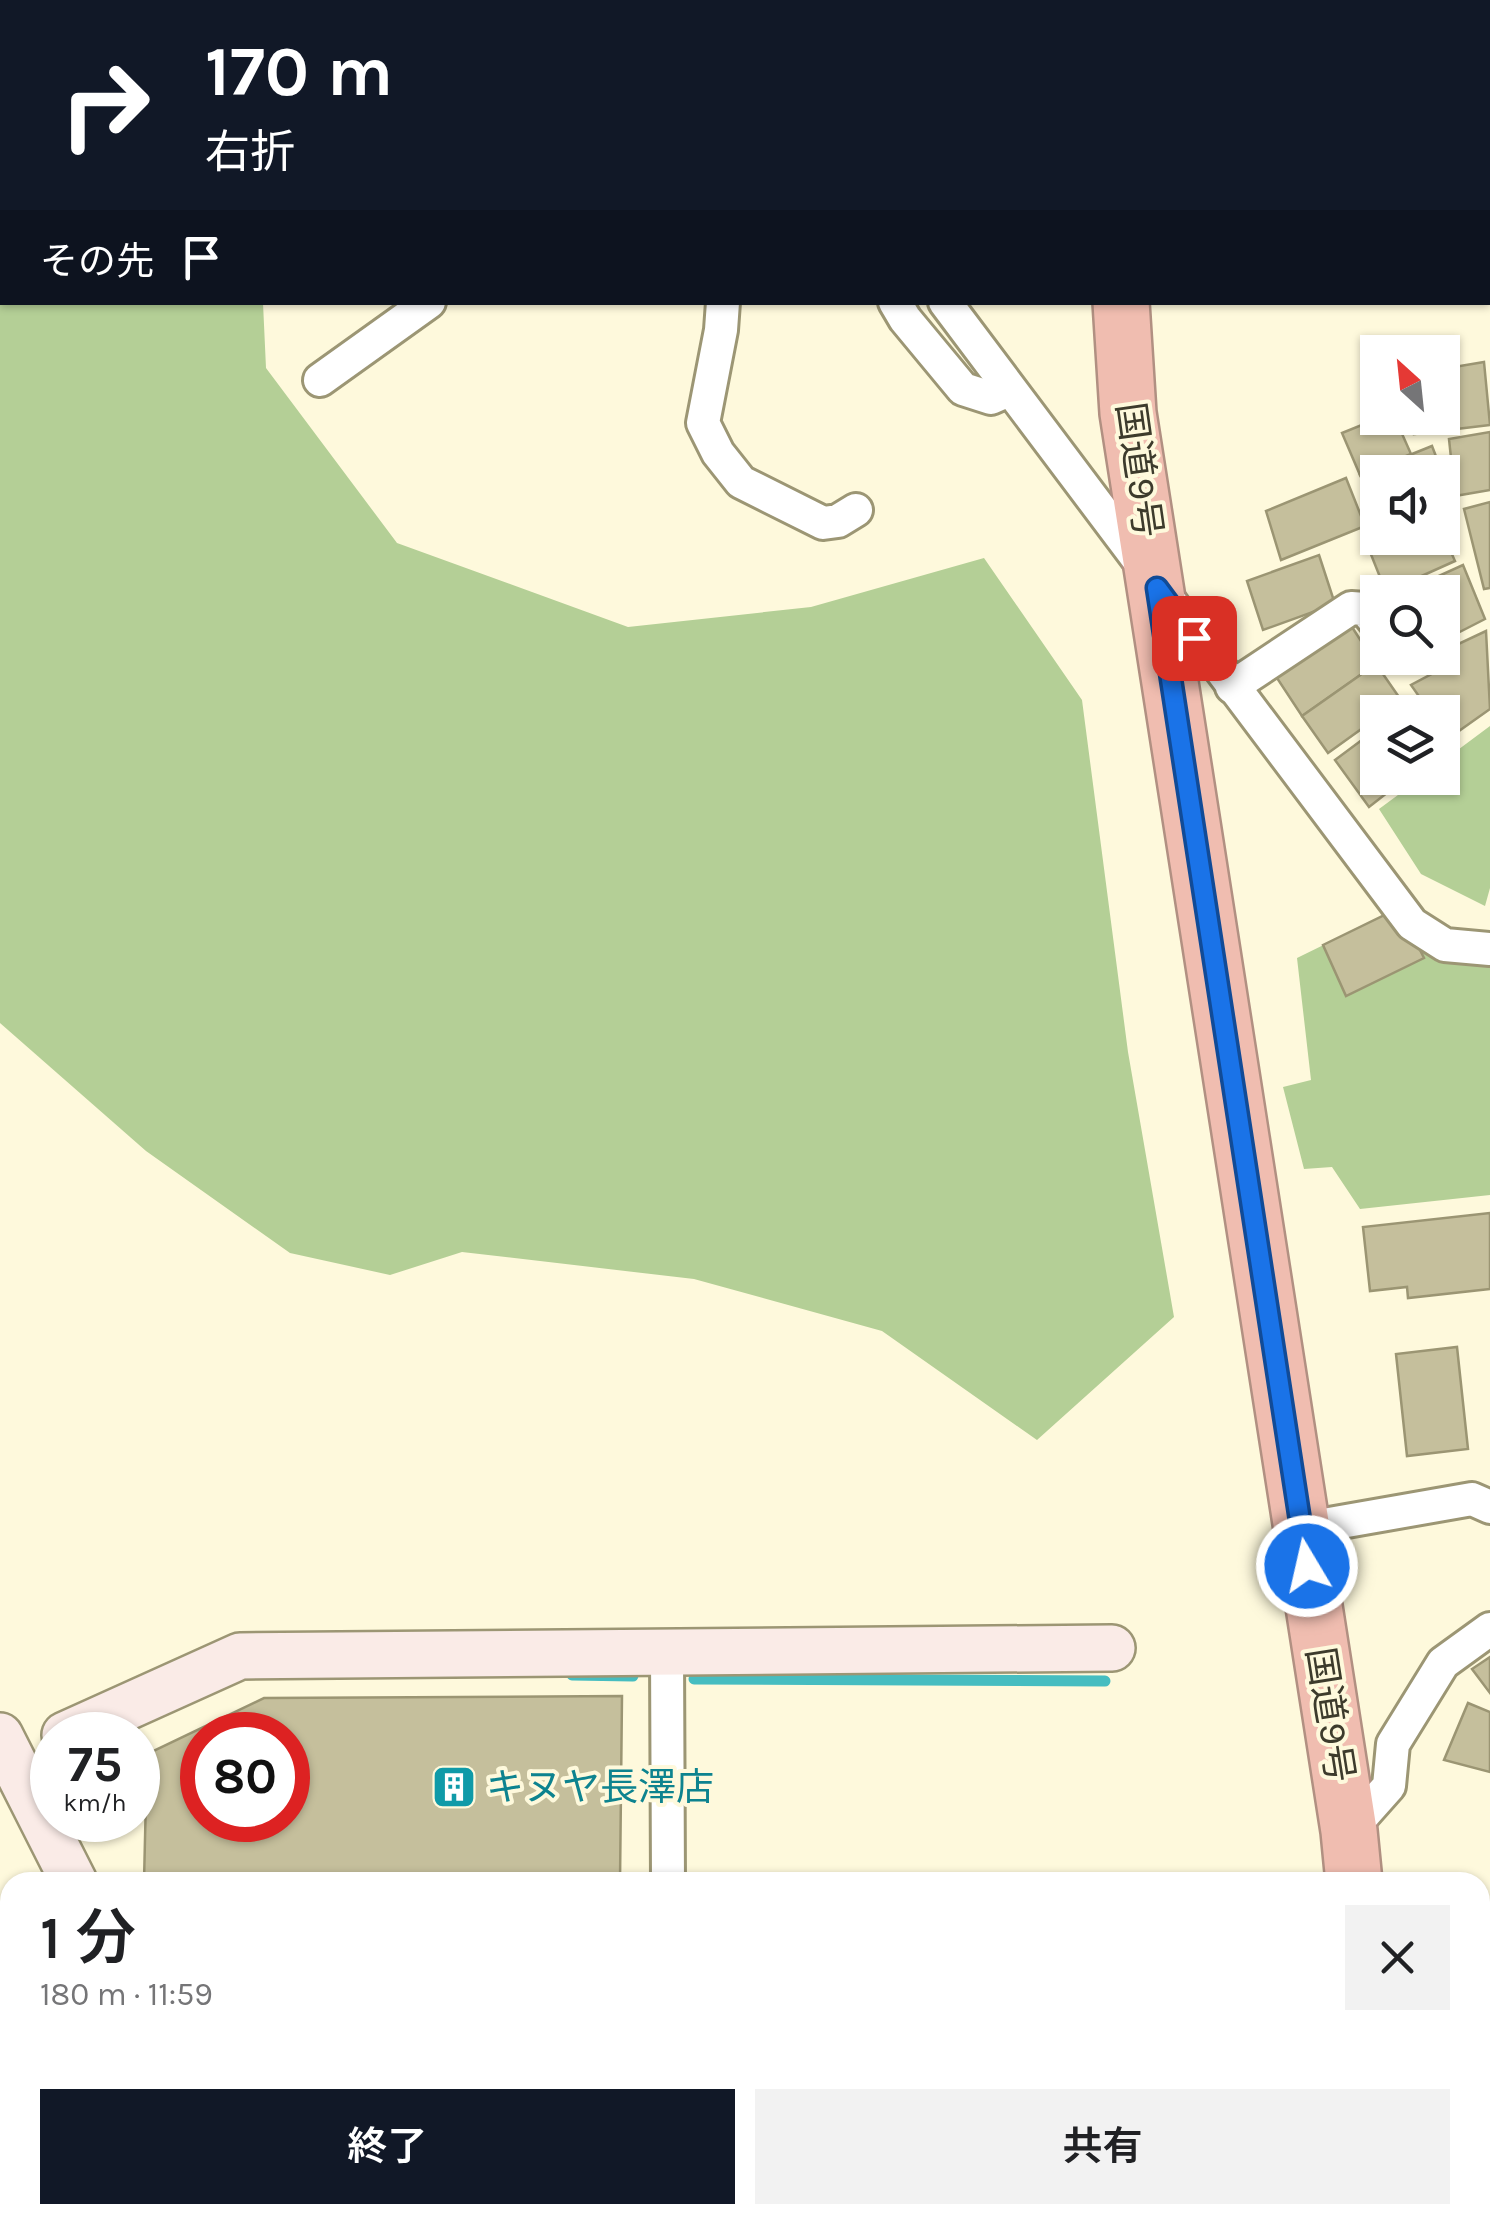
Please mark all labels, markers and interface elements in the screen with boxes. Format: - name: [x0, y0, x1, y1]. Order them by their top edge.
- text: 170 m: [205, 31, 393, 113]
- icon: right: [40, 40, 170, 170]
- text: 右折: [205, 126, 295, 178]
- icon: arrive: [174, 230, 229, 285]
- text: その先: [40, 239, 154, 284]
- north arrow: [1360, 335, 1460, 435]
- map controls: [1360, 335, 1460, 795]
- street label: 国道9号: [1107, 400, 1171, 540]
- button: sound: [1360, 455, 1460, 555]
- button: search: [1360, 575, 1460, 675]
- pin: [1152, 596, 1237, 681]
- icon: arrive: [1167, 611, 1222, 666]
- button: layers: [1360, 695, 1460, 795]
- position arrow: [1255, 1514, 1359, 1618]
- street label: 国道9号: [1297, 1644, 1363, 1786]
- speed limit sign: 80: [180, 1712, 310, 1842]
- text: 75: [68, 1735, 122, 1794]
- building icon: キヌヤ長澤店: [431, 1764, 477, 1810]
- place label: キヌヤ長澤店: [486, 1765, 714, 1810]
- text: km/h: [63, 1788, 127, 1817]
- text: 1 分: [40, 1903, 136, 1973]
- button: close: [1345, 1905, 1450, 2010]
- text: 180 m · 11:59: [40, 1976, 213, 2013]
- button: 終了: [40, 2089, 735, 2204]
- button: 共有: [755, 2089, 1450, 2204]

